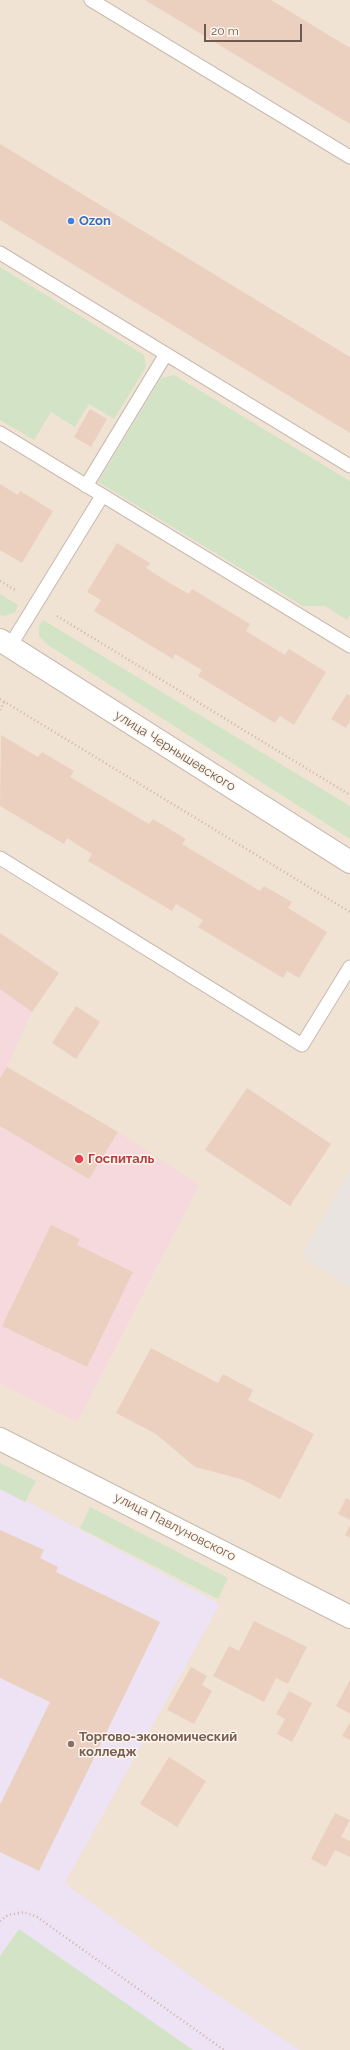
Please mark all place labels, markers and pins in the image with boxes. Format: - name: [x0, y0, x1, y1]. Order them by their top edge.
- place label: Ozon: [79, 213, 111, 229]
- marker: Ozon: [66, 216, 76, 226]
- place label: Госпиталь: [88, 1151, 154, 1167]
- marker: Госпиталь: [73, 1153, 85, 1165]
- place label: Торгово-экономический колледж: [79, 1729, 237, 1760]
- marker: Торгово-экономический колледж: [66, 1739, 76, 1749]

